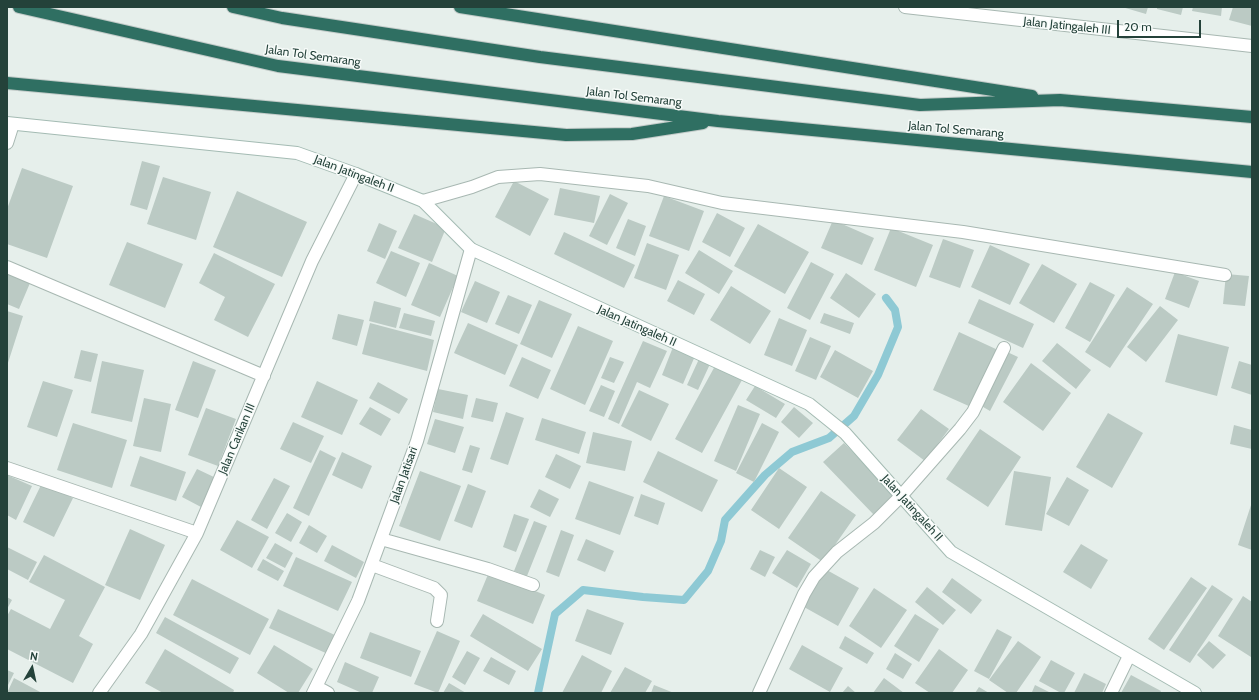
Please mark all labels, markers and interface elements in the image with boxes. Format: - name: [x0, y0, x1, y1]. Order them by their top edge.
- scale bar: [1119, 12, 1203, 38]
- street label: Jalan Jatingaleh III: [1023, 14, 1111, 38]
- text: 20 m: [1124, 19, 1152, 34]
- street label: Jalan Tol Semarang: [265, 42, 361, 70]
- street label: Jalan Tol Semarang: [586, 84, 682, 110]
- street label: Jalan Tol Semarang: [908, 119, 1004, 141]
- street label: Jalan Jatingaleh II: [312, 152, 396, 196]
- street label: Jalan Jatingaleh II: [595, 302, 679, 350]
- street label: Jalan Carikan III: [216, 401, 258, 477]
- street label: Jalan Jatisari: [387, 445, 421, 505]
- street label: Jalan Jatingaleh II: [878, 472, 946, 544]
- north arrow: [12, 648, 52, 688]
- text: N: [29, 649, 39, 664]

